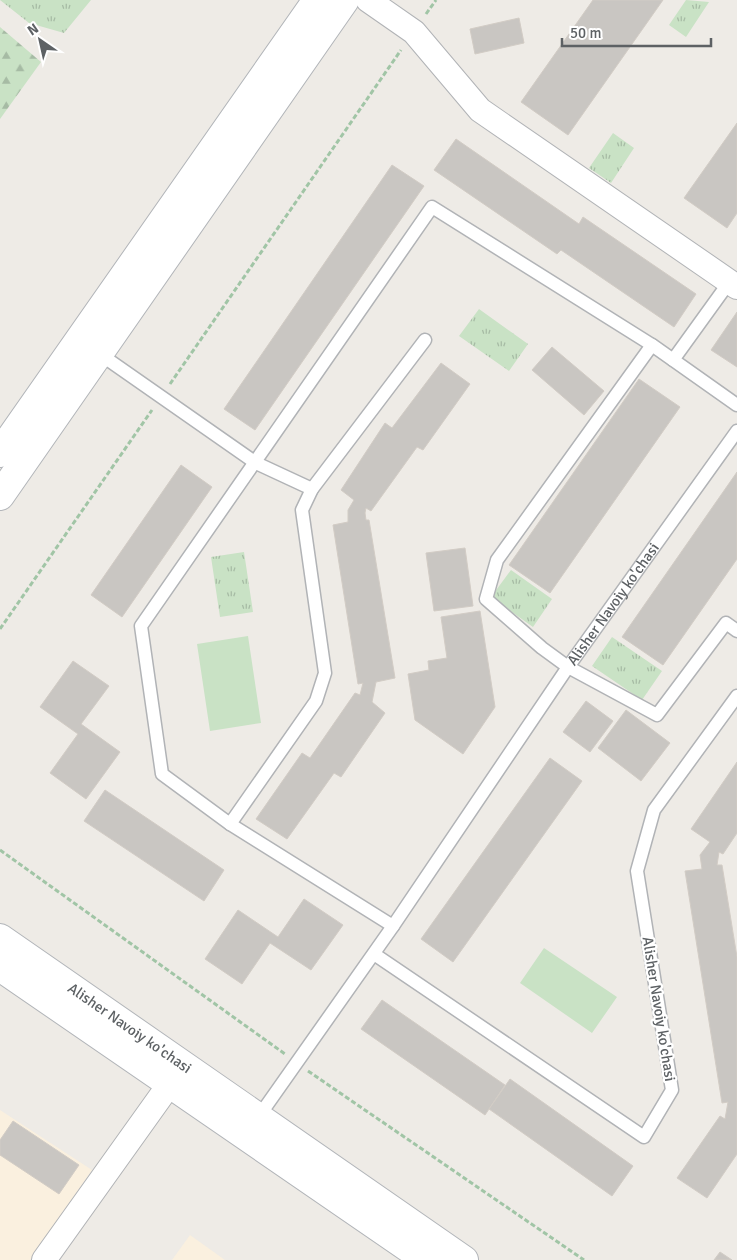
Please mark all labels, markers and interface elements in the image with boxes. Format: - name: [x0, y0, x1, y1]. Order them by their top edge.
- north arrow: [15, 15, 65, 65]
- scale bar: [562, 15, 711, 47]
- text: N: [24, 20, 42, 39]
- text: 50 m: [570, 24, 601, 42]
- street label: Alisher Navoiy ko'chasi: [563, 539, 663, 669]
- street label: Alisher Navoiy ko'chasi: [639, 935, 679, 1083]
- street label: Alisher Navoiy ko'chasi: [64, 979, 195, 1077]

